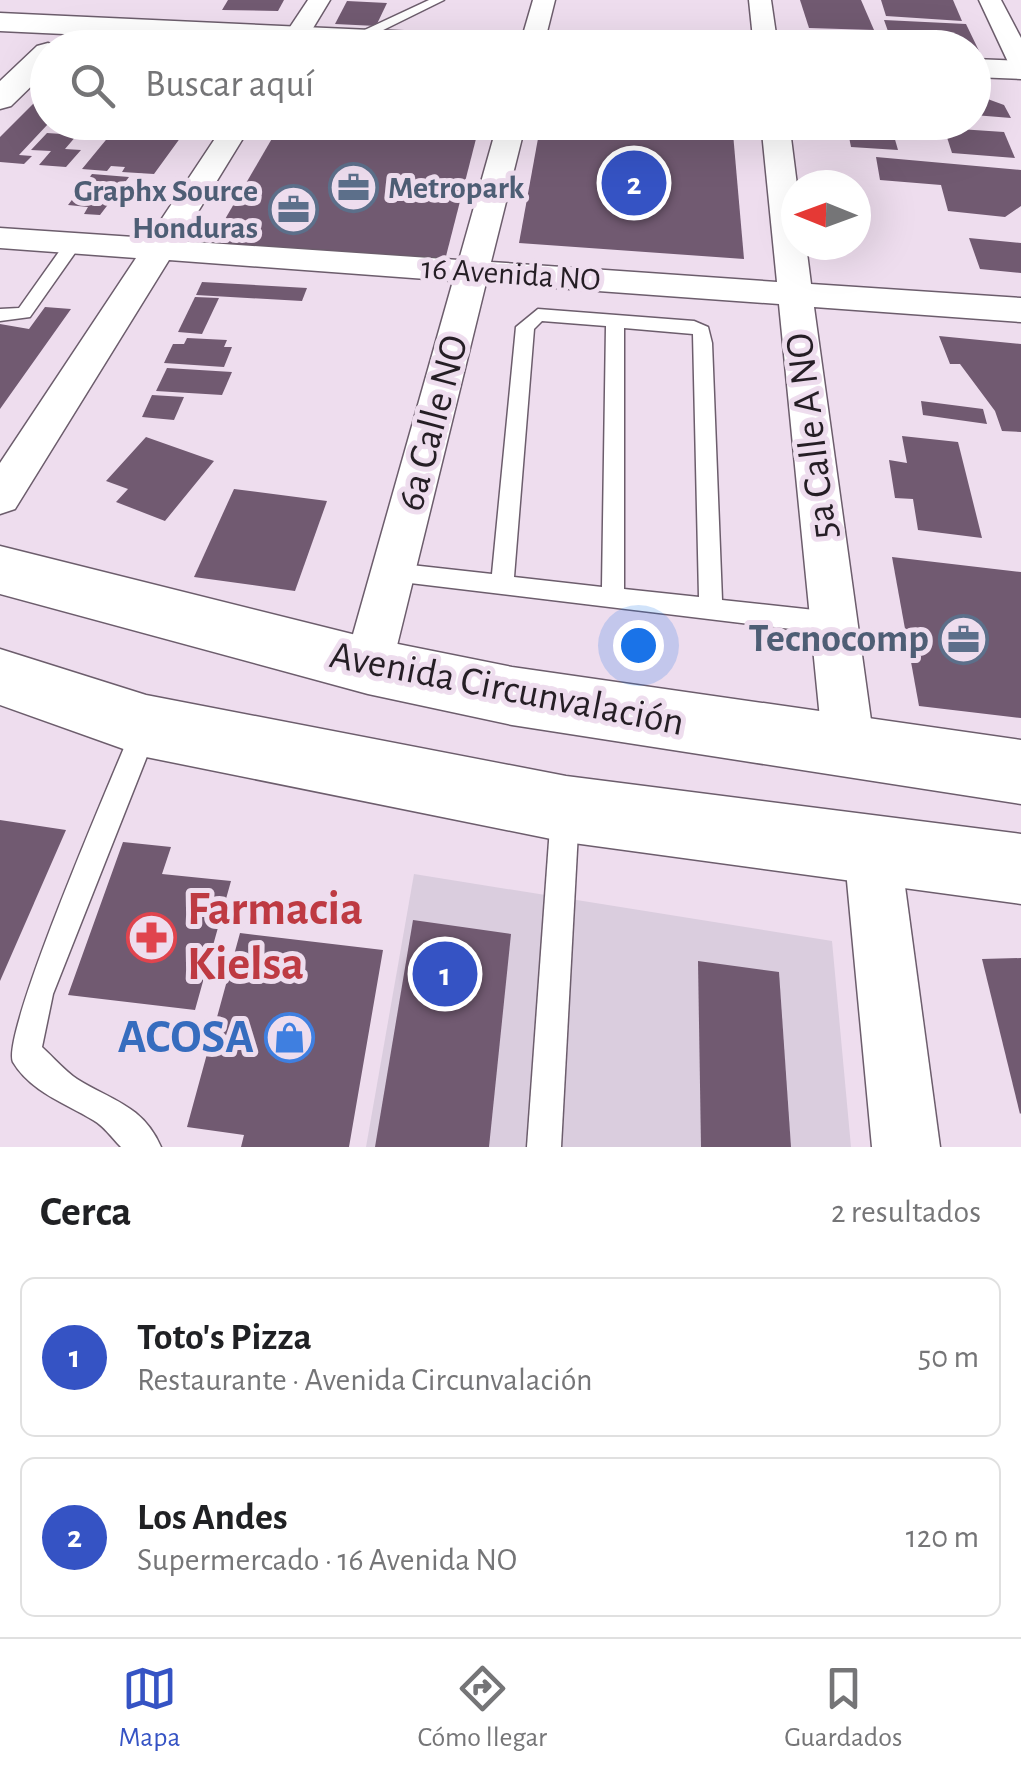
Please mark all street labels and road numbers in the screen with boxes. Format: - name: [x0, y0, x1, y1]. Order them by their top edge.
- street label: 16 Avenida NO: [420, 252, 602, 296]
- street label: 6a Calle NO: [390, 331, 476, 515]
- street label: 5a Calle A NO: [779, 331, 845, 541]
- street label: Avenida Circunvalación: [327, 635, 687, 743]

